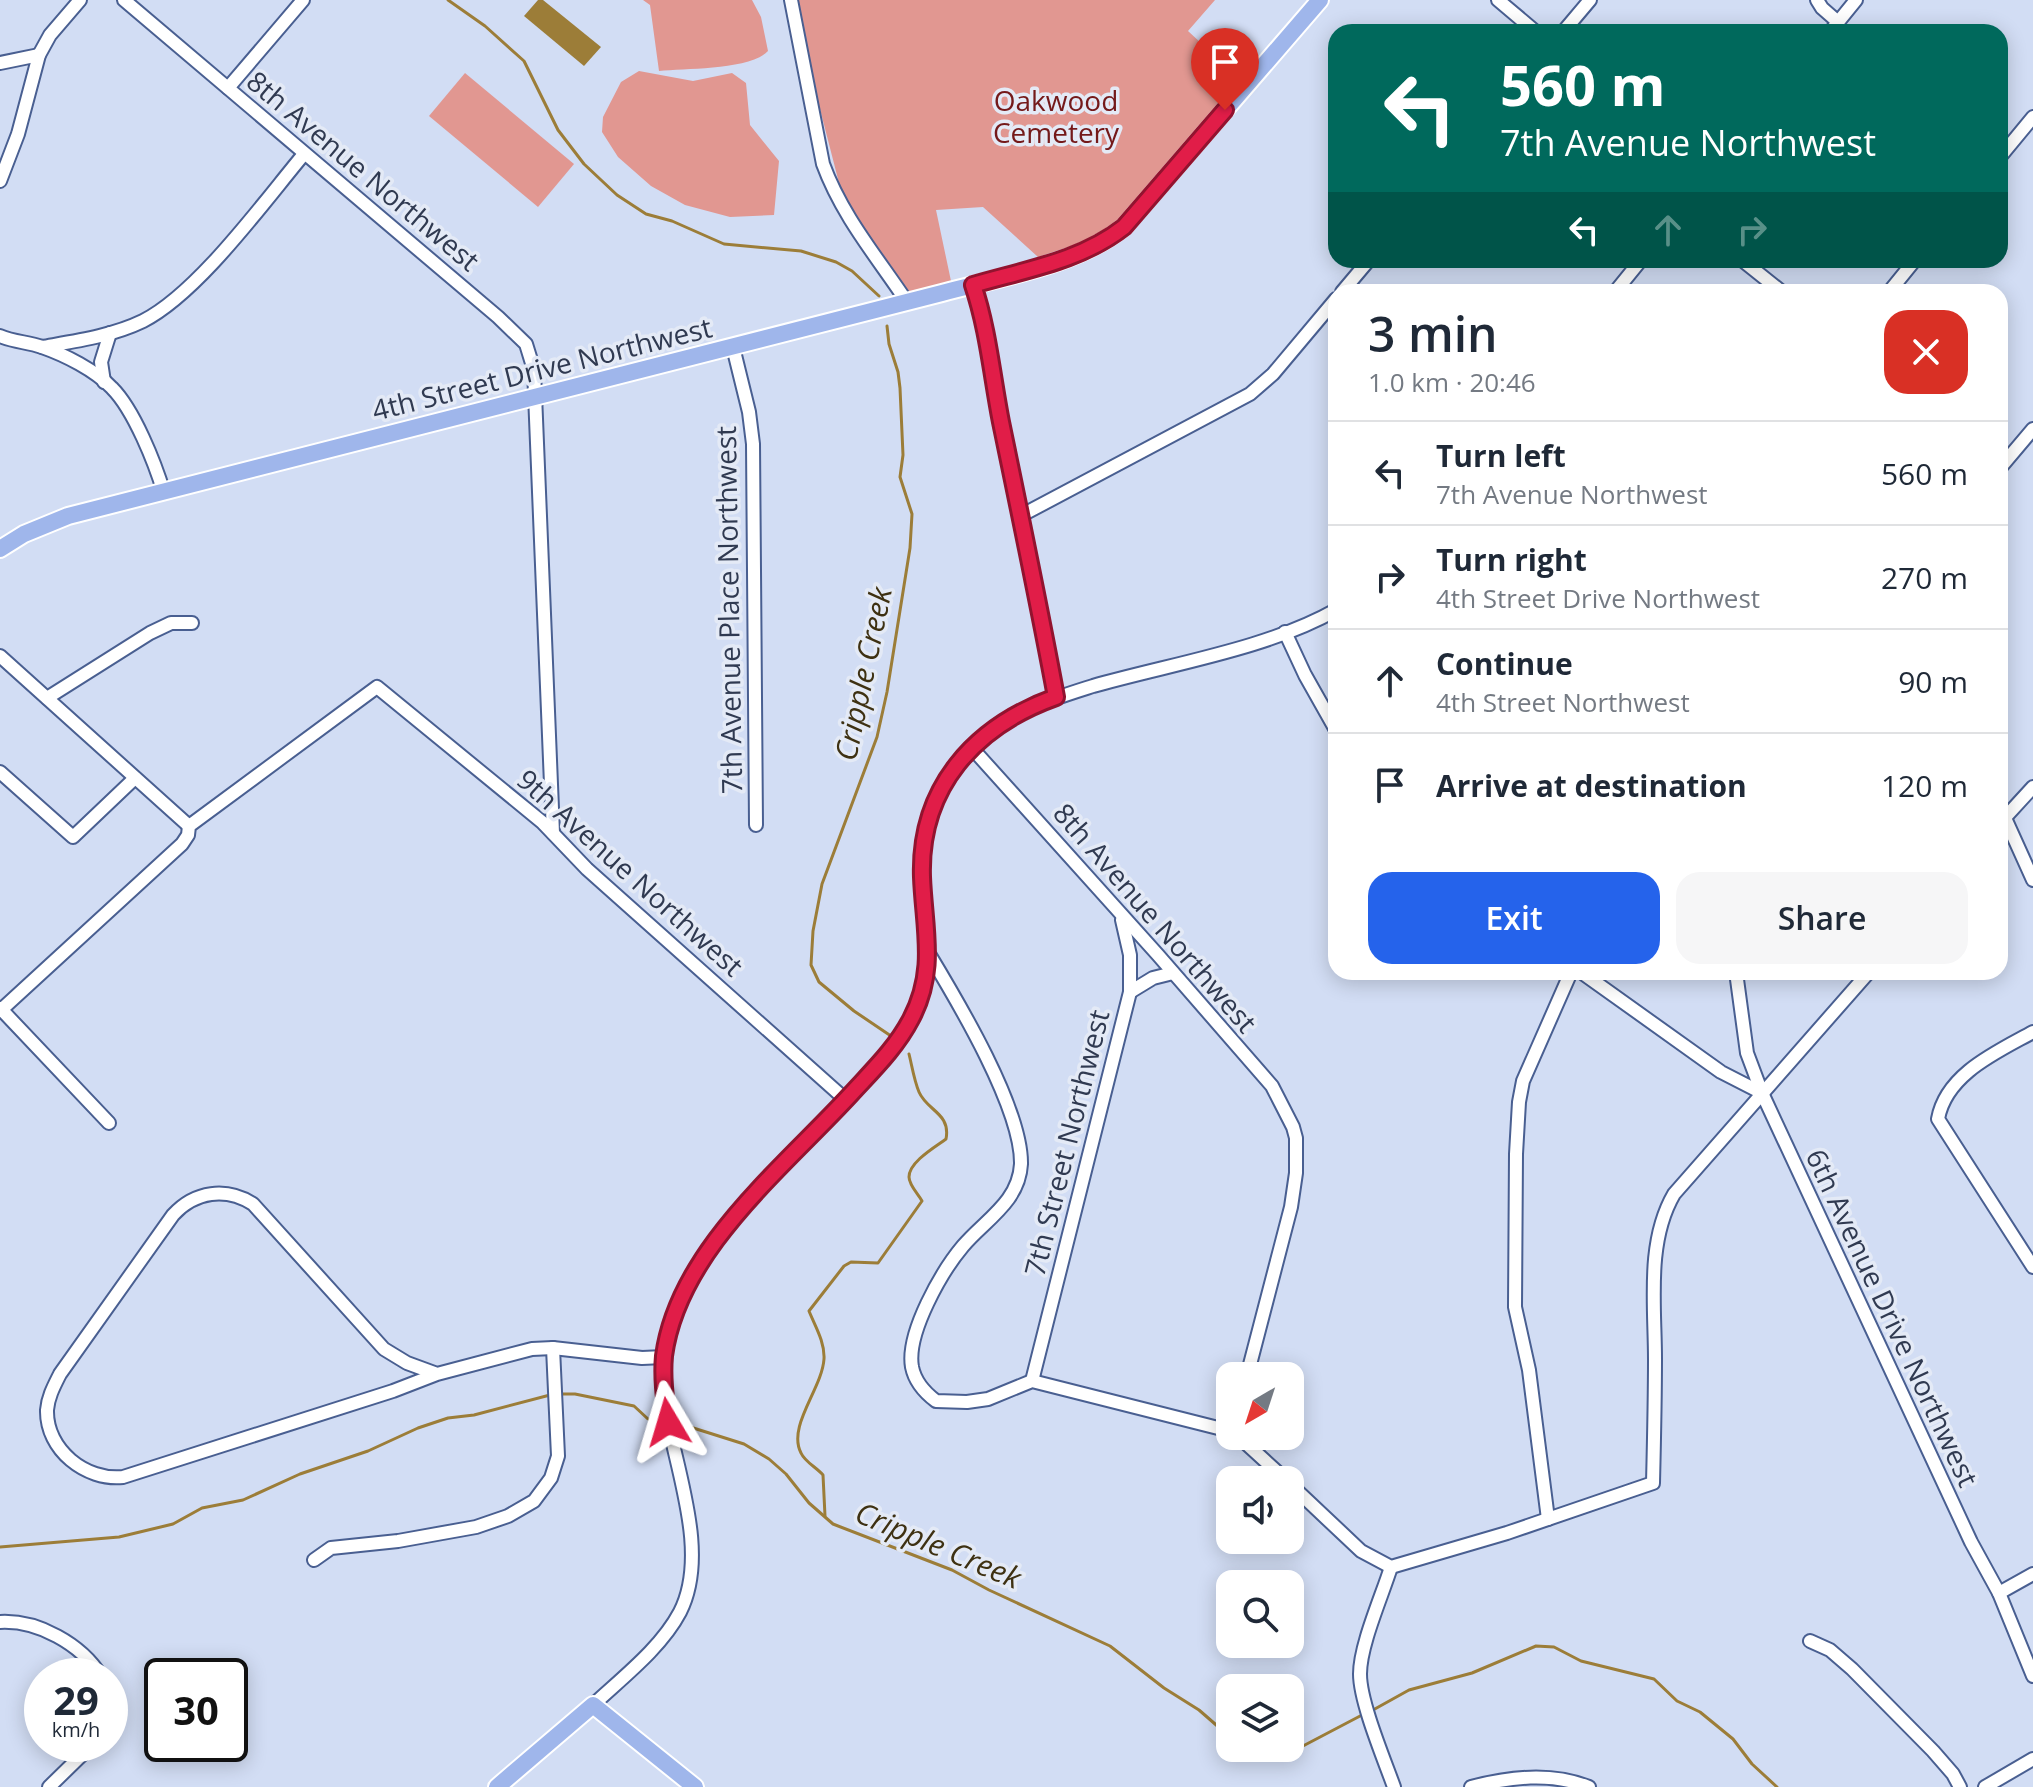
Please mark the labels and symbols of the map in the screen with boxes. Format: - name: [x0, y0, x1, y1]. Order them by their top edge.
- pin: [1191, 28, 1259, 110]
- street label: 8th Avenue Northwest: [239, 62, 488, 279]
- park label: Oakwood Cemetery: [993, 81, 1120, 151]
- street label: 4th Street Drive Northwest: [368, 307, 716, 429]
- street label: 7th Avenue Place Northwest: [706, 426, 750, 794]
- water label: Cripple Creek: [824, 582, 901, 764]
- street label: 9th Avenue Northwest: [509, 760, 752, 984]
- street label: 8th Avenue Northwest: [1045, 795, 1266, 1040]
- street label: 7th Street Northwest: [1015, 1006, 1118, 1280]
- street label: 6th Avenue Drive Northwest: [1798, 1143, 1988, 1493]
- north arrow: [1216, 1362, 1304, 1450]
- position arrow: [626, 1380, 710, 1464]
- water label: Cripple Creek: [850, 1491, 1029, 1598]
- speed limit sign: 30: [144, 1658, 248, 1762]

